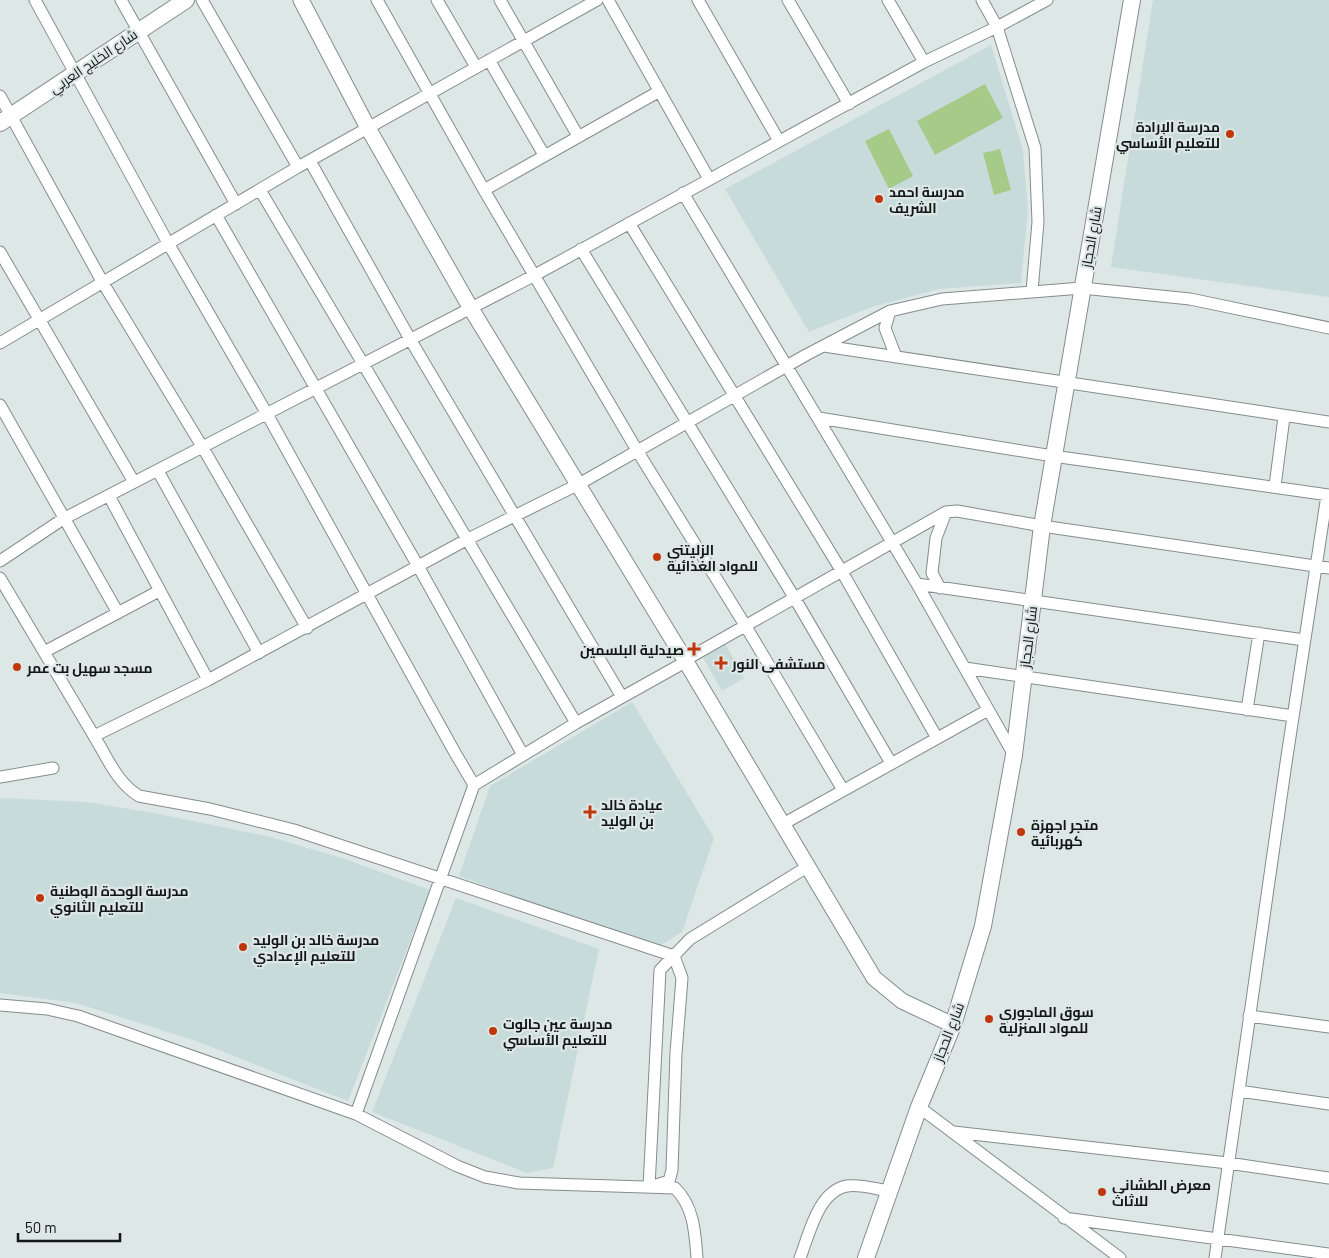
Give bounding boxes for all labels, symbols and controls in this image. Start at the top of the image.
street label: شارع الخليج العربي [46,25,143,100]
place label: مدرسة الإرادة للتعليم الأساسي [1116,118,1220,154]
marker: مدرسة الإرادة للتعليم الأساسي [1224,128,1236,140]
place label: مدرسة احمد الشريف [889,183,965,217]
marker: مدرسة احمد الشريف [873,193,885,205]
street label: شارع الحجاز [1077,205,1106,270]
place label: الزليتني للمواد الغذائية [667,541,758,575]
marker: الزليتني للمواد الغذائية [651,551,663,563]
street label: شارع الحجاز [1016,605,1041,670]
place label: صيدلية البلسمين [580,641,684,659]
marker: صيدلية البلسمين [688,643,700,655]
place label: مستشفى النور [731,655,826,673]
marker: مستشفى النور [714,656,728,670]
place label: مسجد سهيل بت عمر [26,659,152,677]
marker: مسجد سهيل بت عمر [11,661,23,673]
place label: عيادة خالد بن الوليد [601,796,663,830]
marker: عيادة خالد بن الوليد [583,805,597,819]
place label: متجر اجهزة كهربائية [1031,816,1099,850]
marker: متجر اجهزة كهربائية [1015,826,1027,838]
place label: مدرسة الوحدة الوطنية للتعليم الثانوي [50,882,188,918]
marker: مدرسة الوحدة الوطنية للتعليم الثانوي [34,892,46,904]
place label: مدرسة خالد بن الوليد للتعليم الإعدادي [253,931,379,967]
marker: مدرسة خالد بن الوليد للتعليم الإعدادي [237,941,249,953]
street label: شارع الحجاز [929,1000,968,1065]
place label: سوق الماجوري للمواد المنزلية [999,1003,1094,1037]
marker: سوق الماجوري للمواد المنزلية [983,1013,995,1025]
place label: مدرسة عين جالوت للتعليم الأساسي [503,1015,613,1051]
marker: مدرسة عين جالوت للتعليم الأساسي [487,1025,499,1037]
place label: معرض الطشاني للاثاث [1112,1176,1211,1209]
marker: معرض الطشاني للاثاث [1096,1186,1108,1198]
scale bar [18,1210,120,1242]
text: 50 m [25,1218,57,1236]

